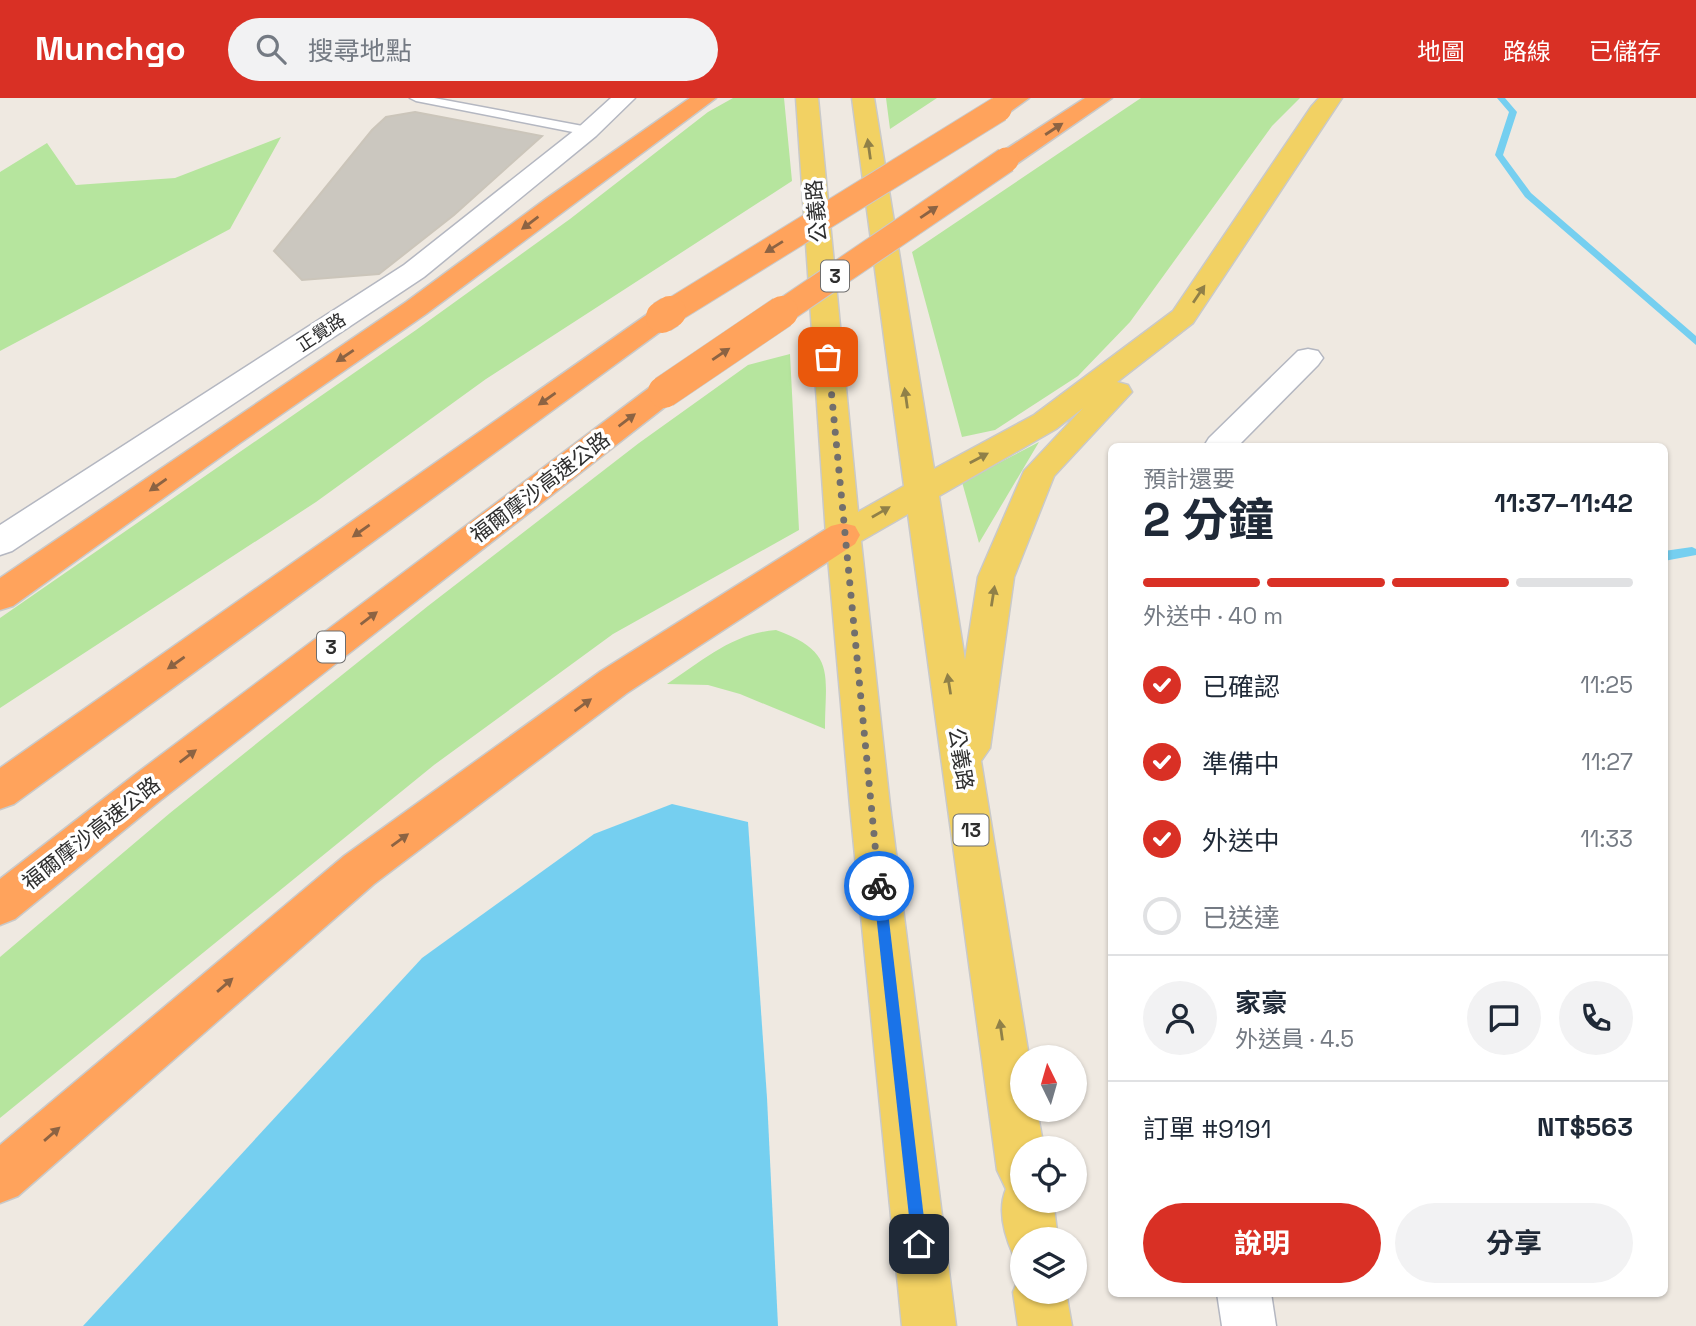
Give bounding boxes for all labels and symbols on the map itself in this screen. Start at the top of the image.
one-way arrow [1044,123,1063,136]
one-way arrow [864,138,875,160]
street label: 公義路 [800,178,832,244]
one-way arrow [920,205,938,219]
one-way arrow [521,215,539,229]
one-way arrow [765,241,784,254]
road number: 3 [821,260,849,292]
one-way arrow [1192,285,1206,303]
street label: 正覺路 [292,308,350,356]
pin [798,327,858,387]
one-way arrow [712,347,730,361]
one-way arrow [336,349,354,363]
one-way arrow [900,387,911,409]
one-way arrow [538,392,556,406]
one-way arrow [618,413,636,428]
street label: 福爾摩沙高速公路 [465,426,615,548]
one-way arrow [969,452,989,463]
one-way arrow [149,478,167,492]
one-way arrow [871,507,891,519]
one-way arrow [352,524,370,538]
one-way arrow [988,585,999,607]
one-way arrow [360,612,378,626]
road number: 3 [317,632,345,662]
one-way arrow [167,656,185,670]
one-way arrow [943,673,954,695]
one-way arrow [574,699,592,713]
street label: 公義路 [943,726,979,792]
one-way arrow [179,750,197,764]
street label: 福爾摩沙高速公路 [16,771,166,895]
road number: 13 [954,814,988,846]
one-way arrow [390,833,408,848]
courier [844,851,914,921]
one-way arrow [216,978,233,993]
one-way arrow [995,1019,1006,1041]
north arrow [1010,1045,1087,1122]
one-way arrow [43,1126,61,1141]
pin [889,1214,949,1274]

